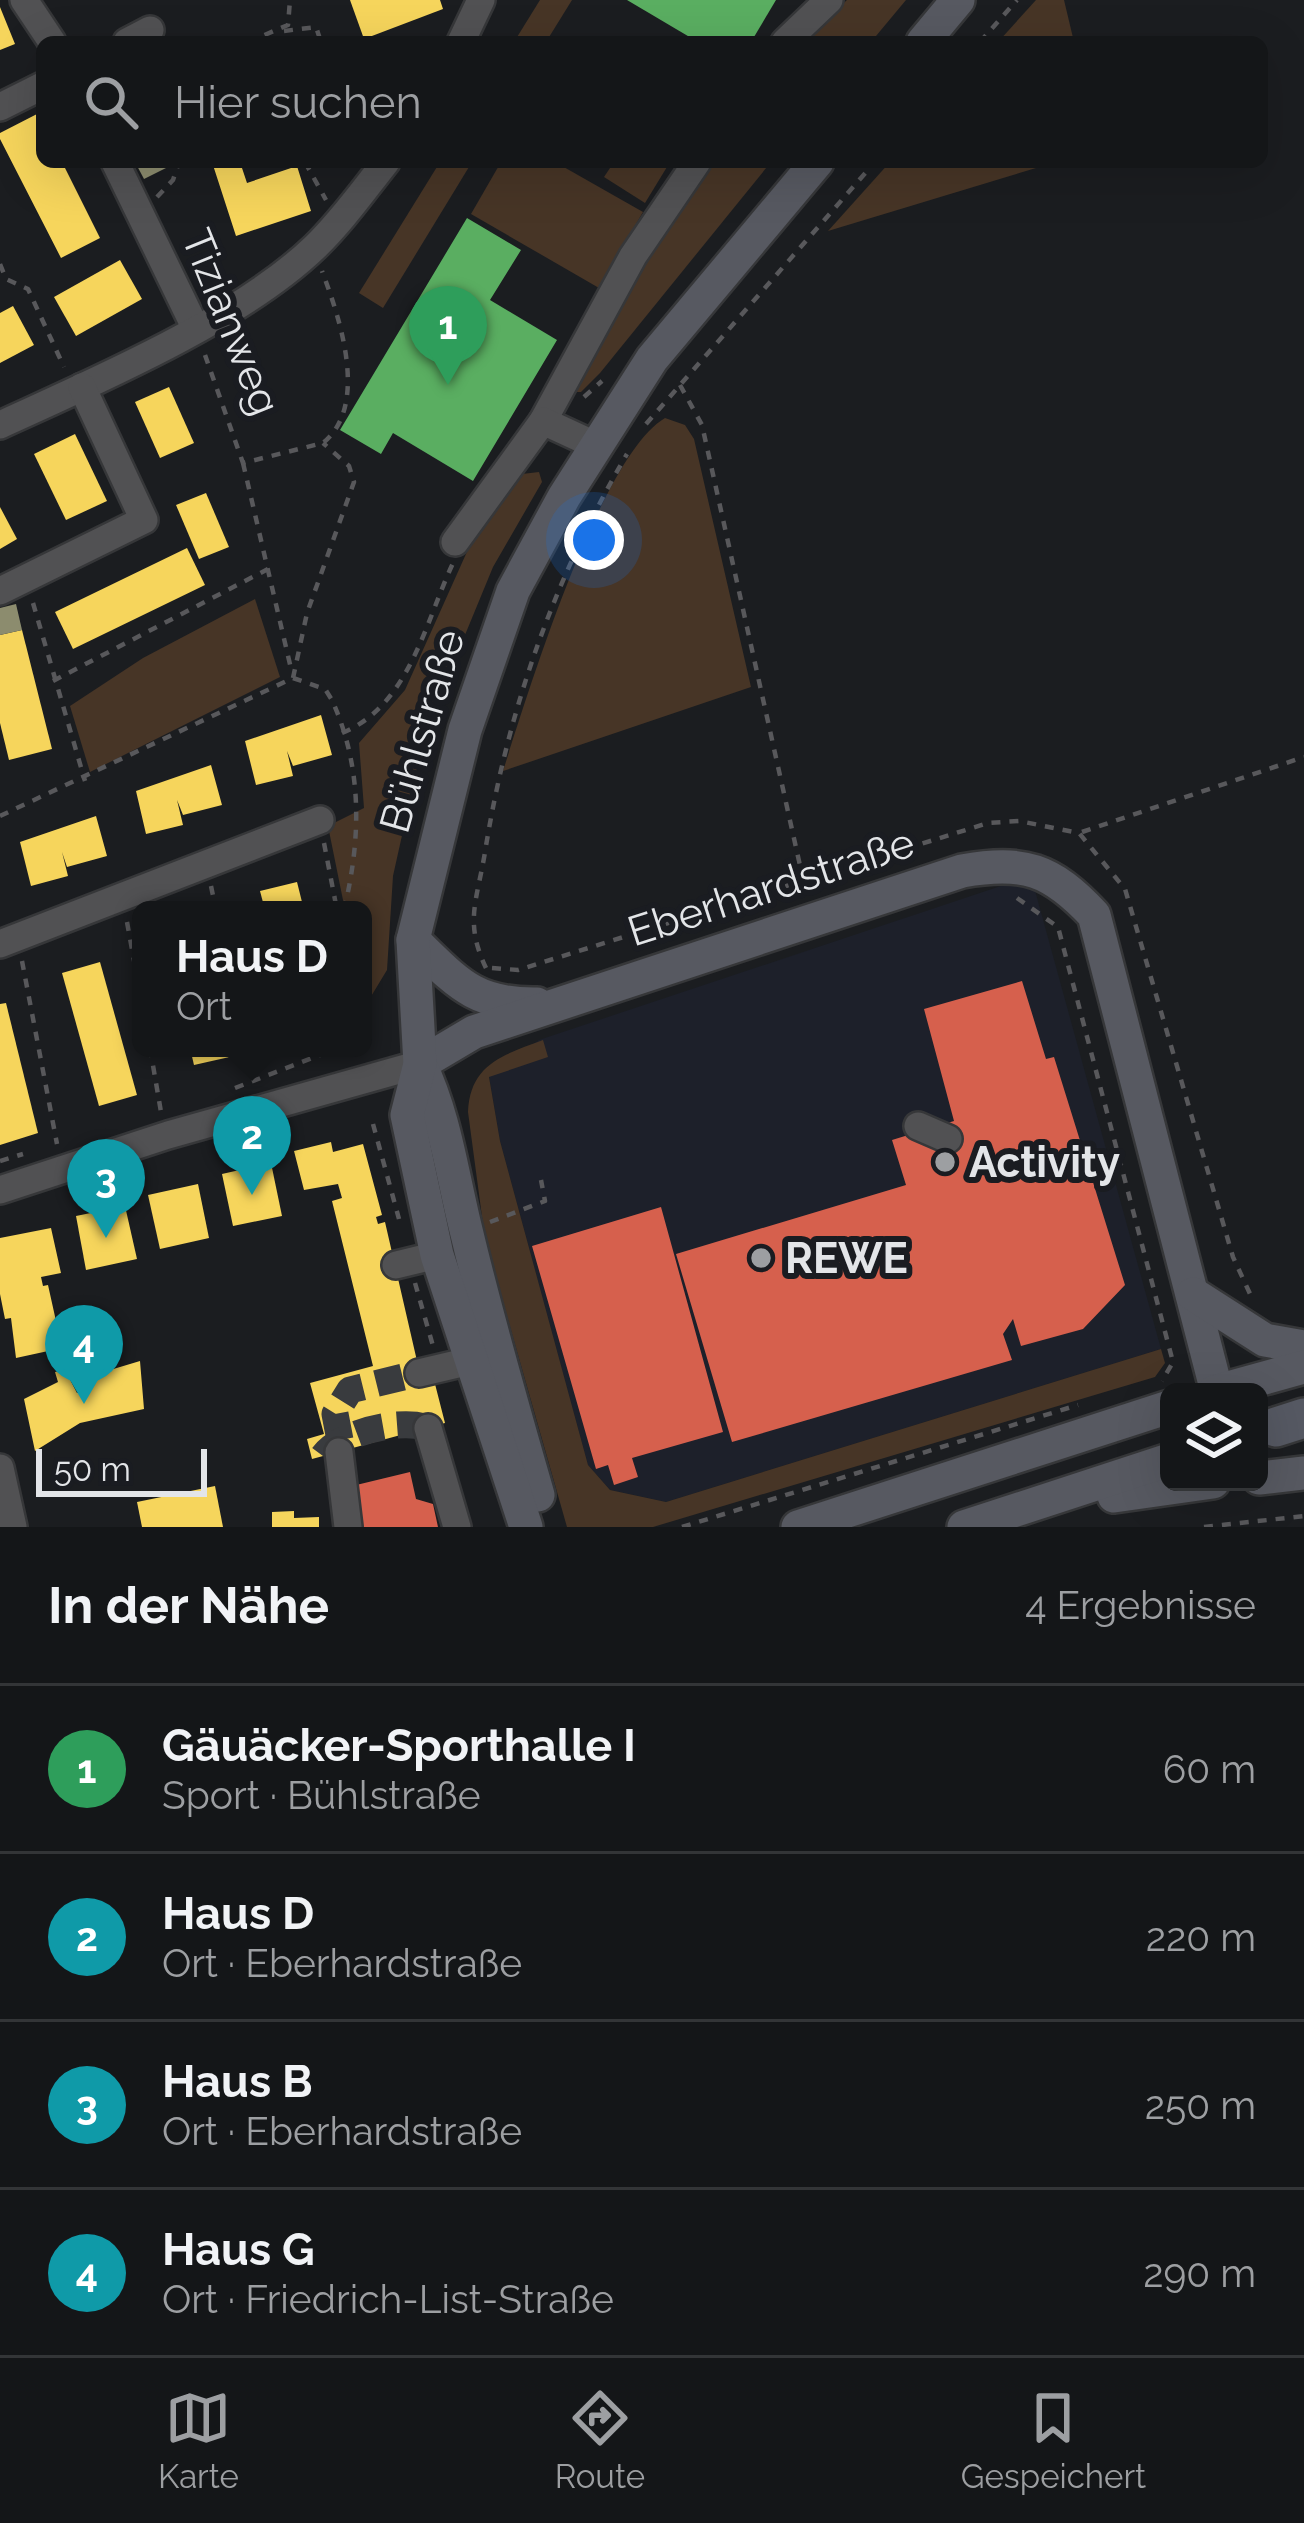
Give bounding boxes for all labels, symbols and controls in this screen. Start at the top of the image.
search box [36,36,1268,168]
icon: search [78,69,144,135]
text: Hier suchen [174,76,422,129]
street label: Tizianweg [172,222,290,422]
pin: 1 [409,286,487,385]
your location [564,510,624,570]
street label: Bühlstraße [370,624,474,838]
street label: Eberhardstraße [622,818,920,956]
popup [132,901,372,1057]
text: Haus D [176,930,328,983]
text: Ort [176,983,232,1029]
pin: 2 [213,1096,291,1195]
place label: Activity [969,1138,1120,1187]
pin: 3 [67,1139,145,1238]
marker: Activity [932,1149,958,1175]
place label: REWE [785,1234,908,1283]
marker: REWE [748,1245,774,1271]
pin: 4 [45,1305,123,1404]
map controls [1160,1383,1268,1491]
button: layers [1160,1383,1268,1491]
scale bar [36,1443,207,1496]
text: 50 m [54,1450,131,1489]
text: In der Nähe [48,1575,329,1635]
text: 4 Ergebnisse [1025,1582,1256,1628]
text: Gäuäcker-Sporthalle I [162,1719,636,1772]
text: 1 [77,1746,97,1792]
text: 60 m [1163,1746,1256,1792]
text: Sport · Bühlstraße [162,1772,481,1818]
text: Haus D [162,1887,314,1940]
text: 2 [76,1914,98,1960]
text: 220 m [1146,1914,1256,1960]
text: Ort · Eberhardstraße [162,1940,522,1986]
text: Haus B [162,2055,313,2108]
text: 3 [76,2082,98,2128]
text: 250 m [1145,2082,1256,2128]
text: Ort · Eberhardstraße [162,2108,522,2154]
text: Haus G [162,2223,315,2276]
text: 4 [76,2250,98,2296]
text: 290 m [1143,2250,1256,2296]
text: Ort · Friedrich-List-Straße [162,2276,614,2322]
tab: Karte [158,2385,239,2496]
tab: Route [555,2385,645,2496]
tab: Gespeichert [961,2385,1146,2496]

